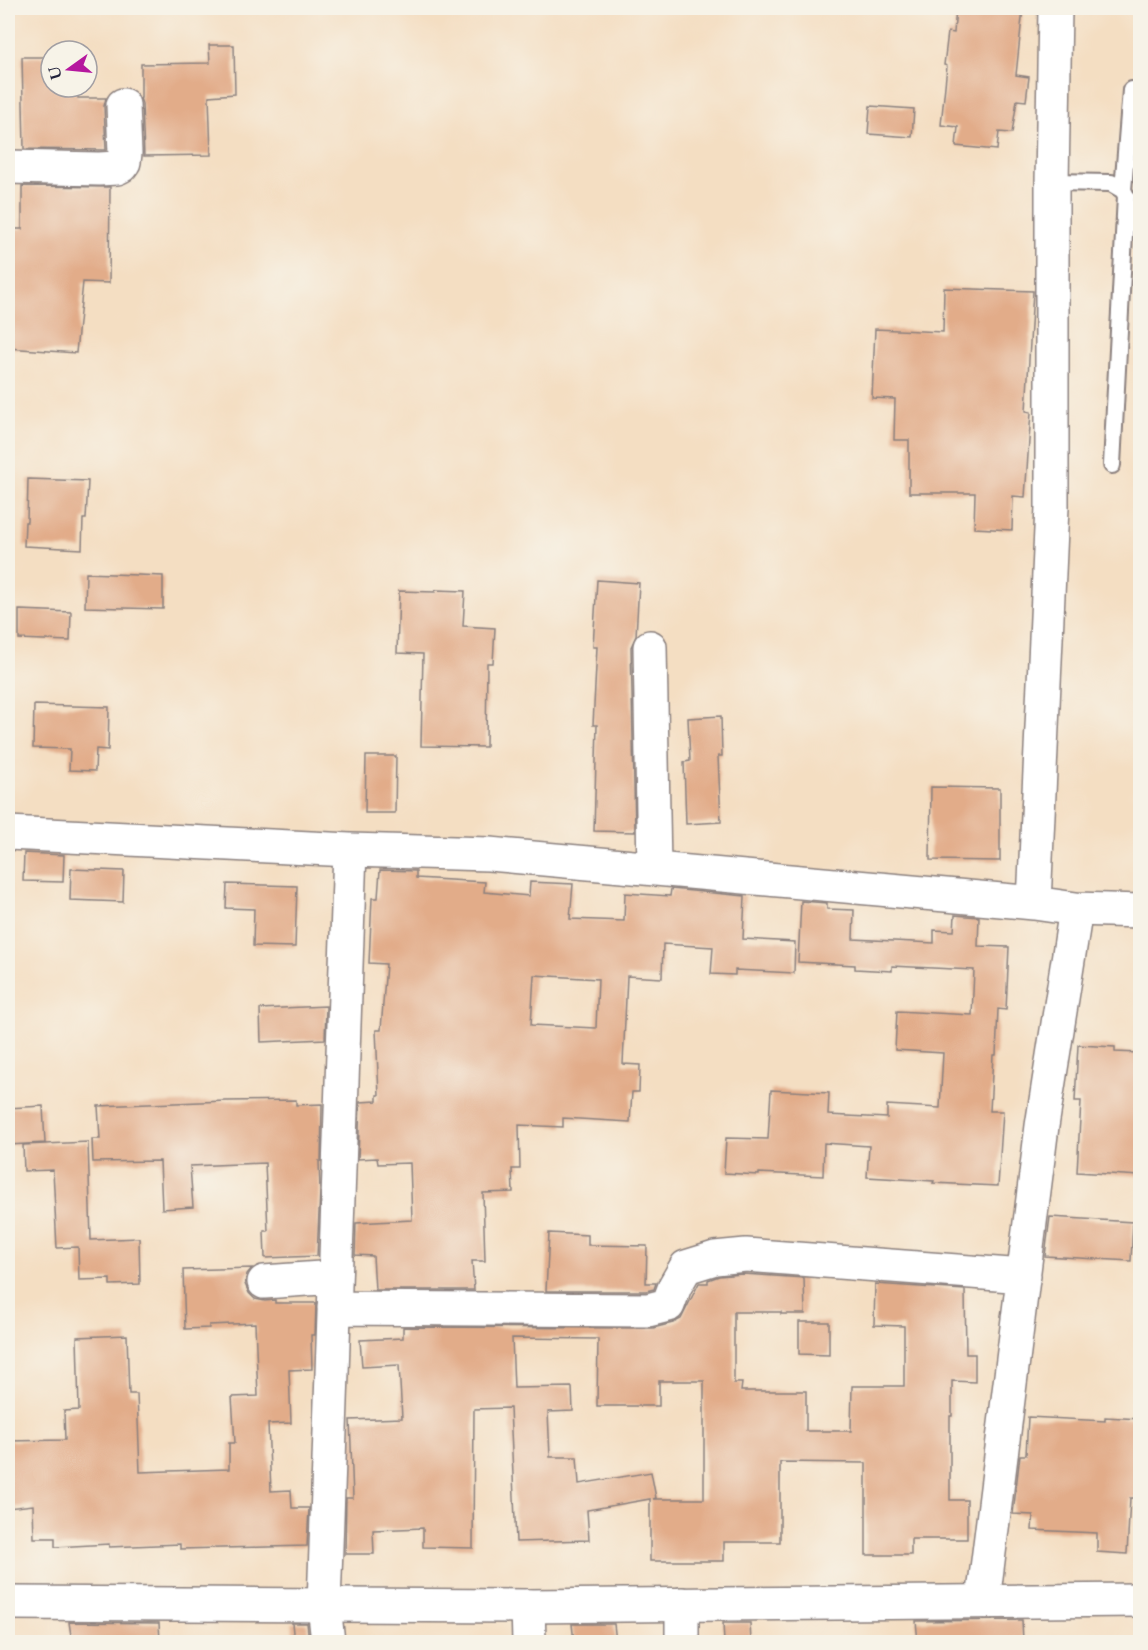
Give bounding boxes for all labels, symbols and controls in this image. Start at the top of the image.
north arrow [39,39,99,99]
text: U [43,63,68,82]

